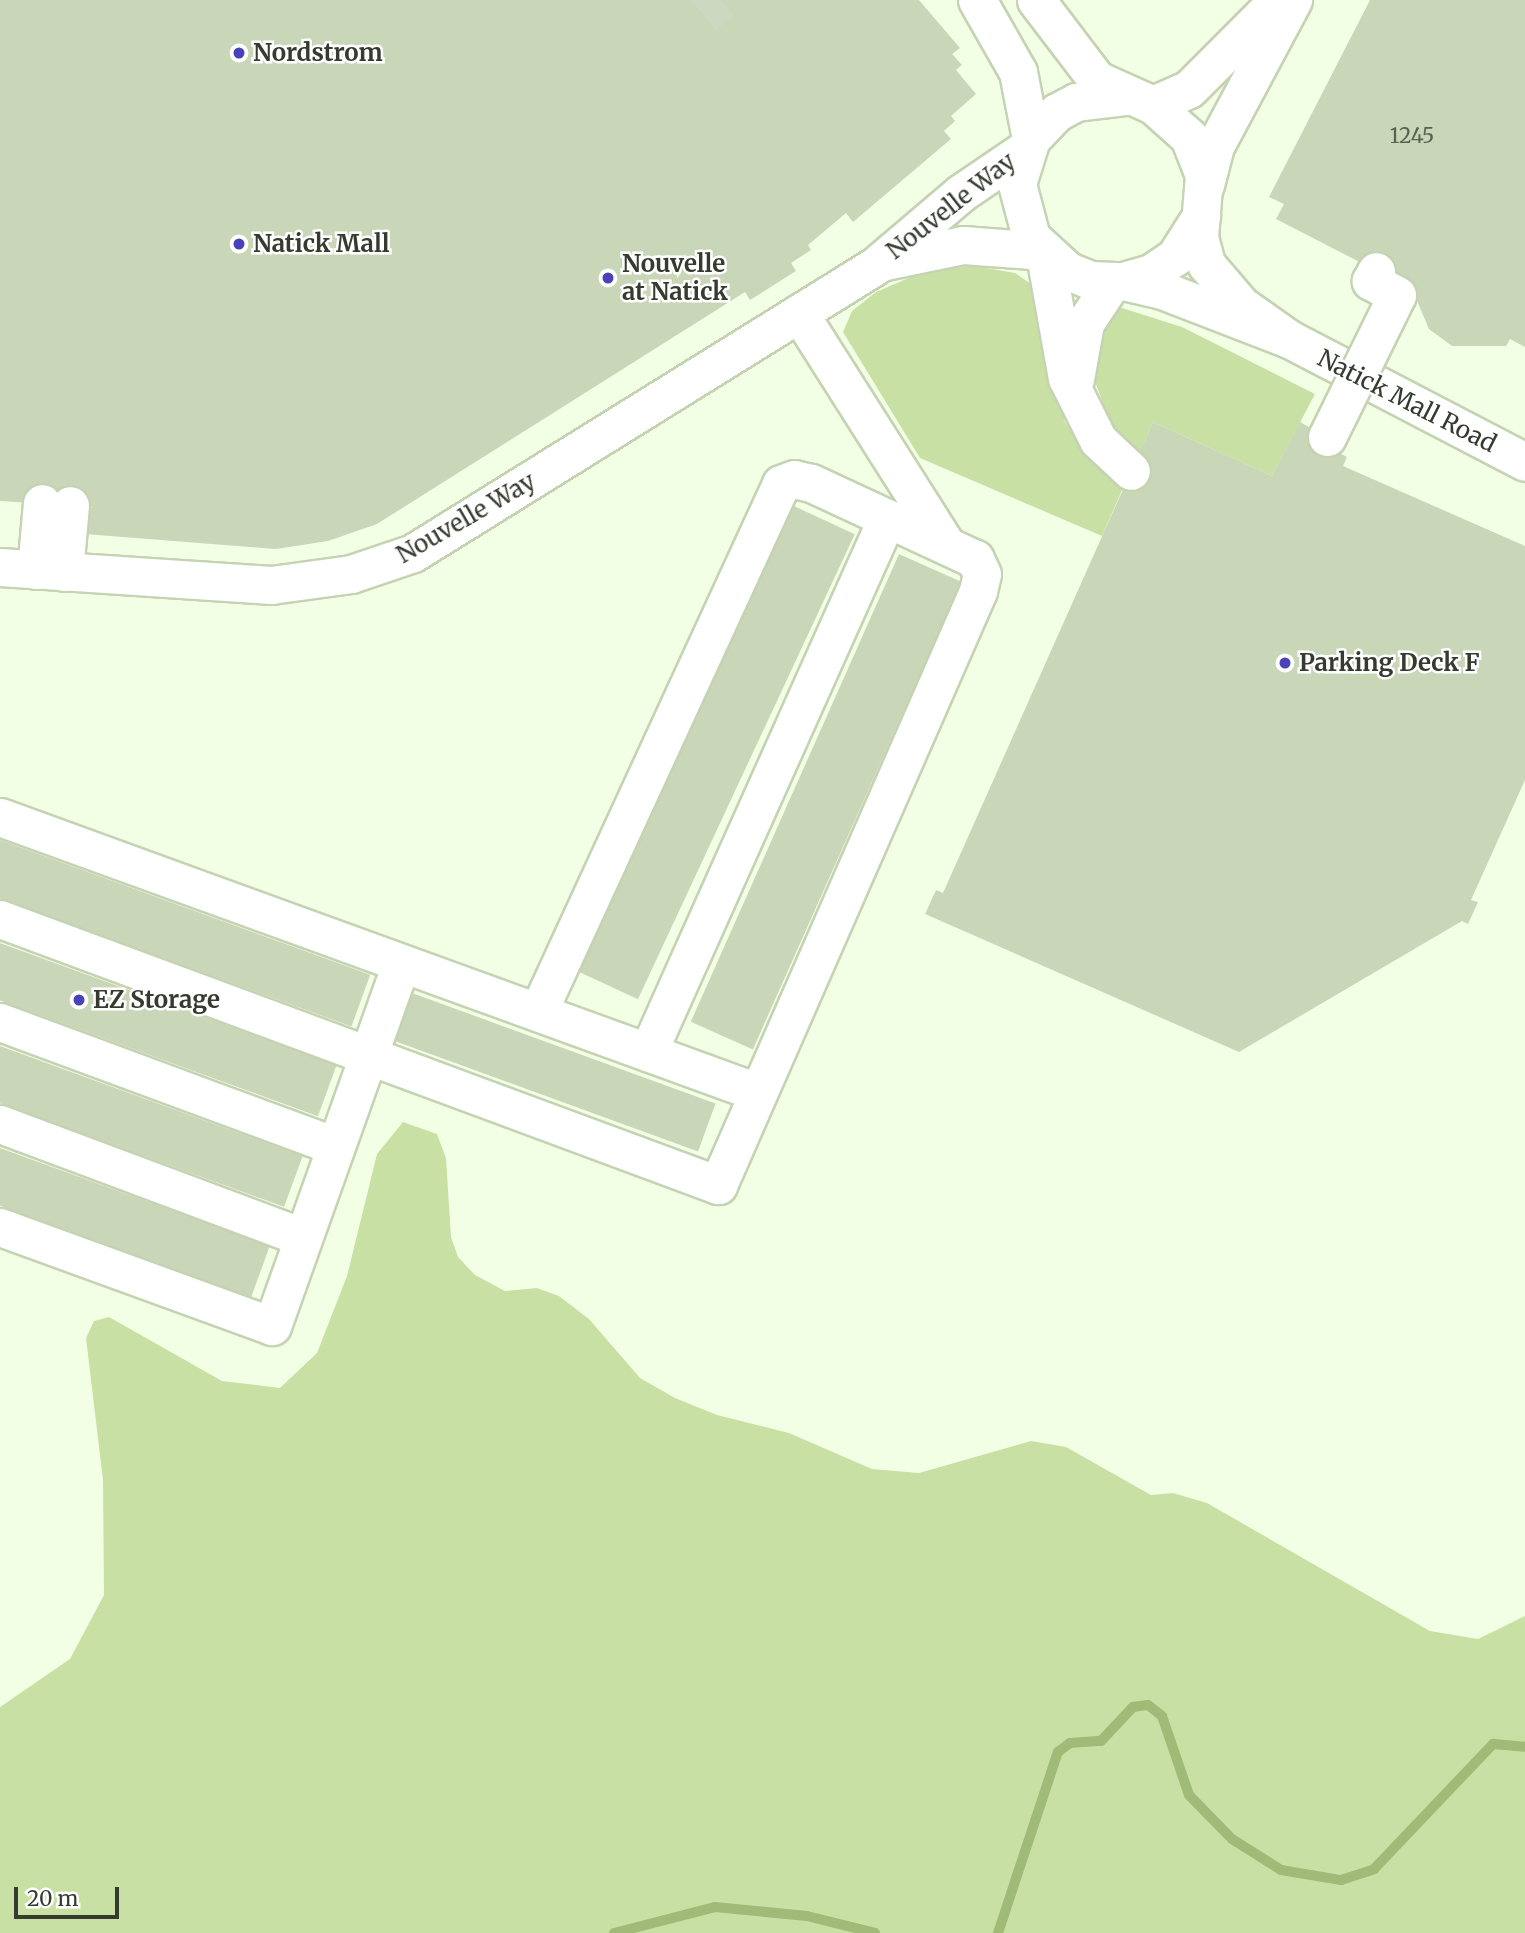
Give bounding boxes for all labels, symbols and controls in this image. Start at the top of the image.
place label: Nordstrom [253,39,383,67]
marker: Nordstrom [231,45,247,61]
house number: 1245 [1390,123,1434,149]
street label: Nouvelle Way [881,147,1021,265]
place label: Natick Mall [253,230,390,258]
marker: Natick Mall [231,236,247,252]
place label: Nouvelle at Natick [622,250,728,306]
marker: Nouvelle at Natick [600,270,616,286]
street label: Natick Mall Road [1313,344,1501,458]
street label: Nouvelle Way [391,467,541,569]
place label: Parking Deck F [1299,649,1480,677]
marker: Parking Deck F [1277,655,1293,671]
place label: EZ Storage [93,986,220,1014]
marker: EZ Storage [71,992,87,1008]
scale bar [18,1874,122,1918]
text: 20 m [27,1885,78,1912]

